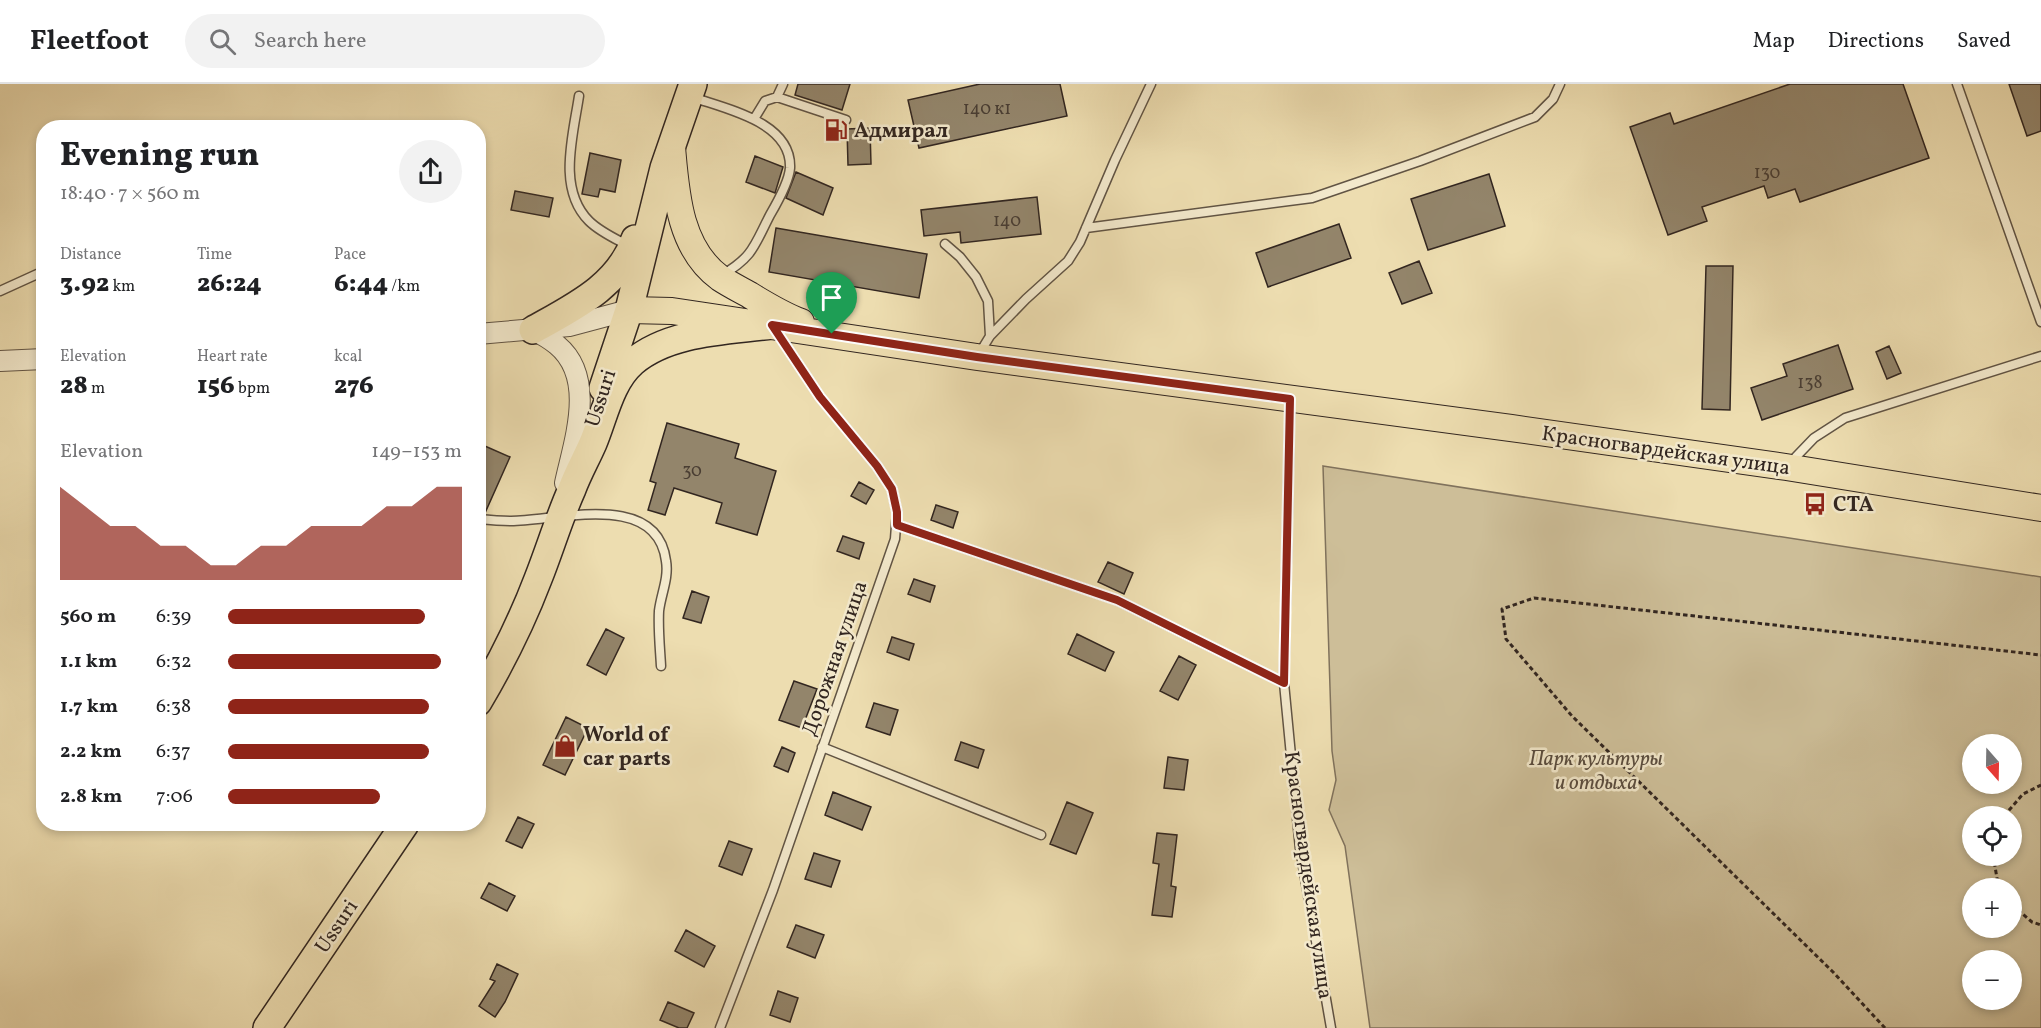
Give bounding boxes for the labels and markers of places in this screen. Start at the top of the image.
fuel station icon: Адмирал [823,117,849,143]
place label: Адмирал [854,117,948,146]
pin [806,272,857,334]
bus stop icon: СТА [1802,491,1828,517]
place label: СТА [1833,491,1874,520]
place label: World of car parts [583,721,671,774]
shop icon: World of car parts [552,733,578,759]

